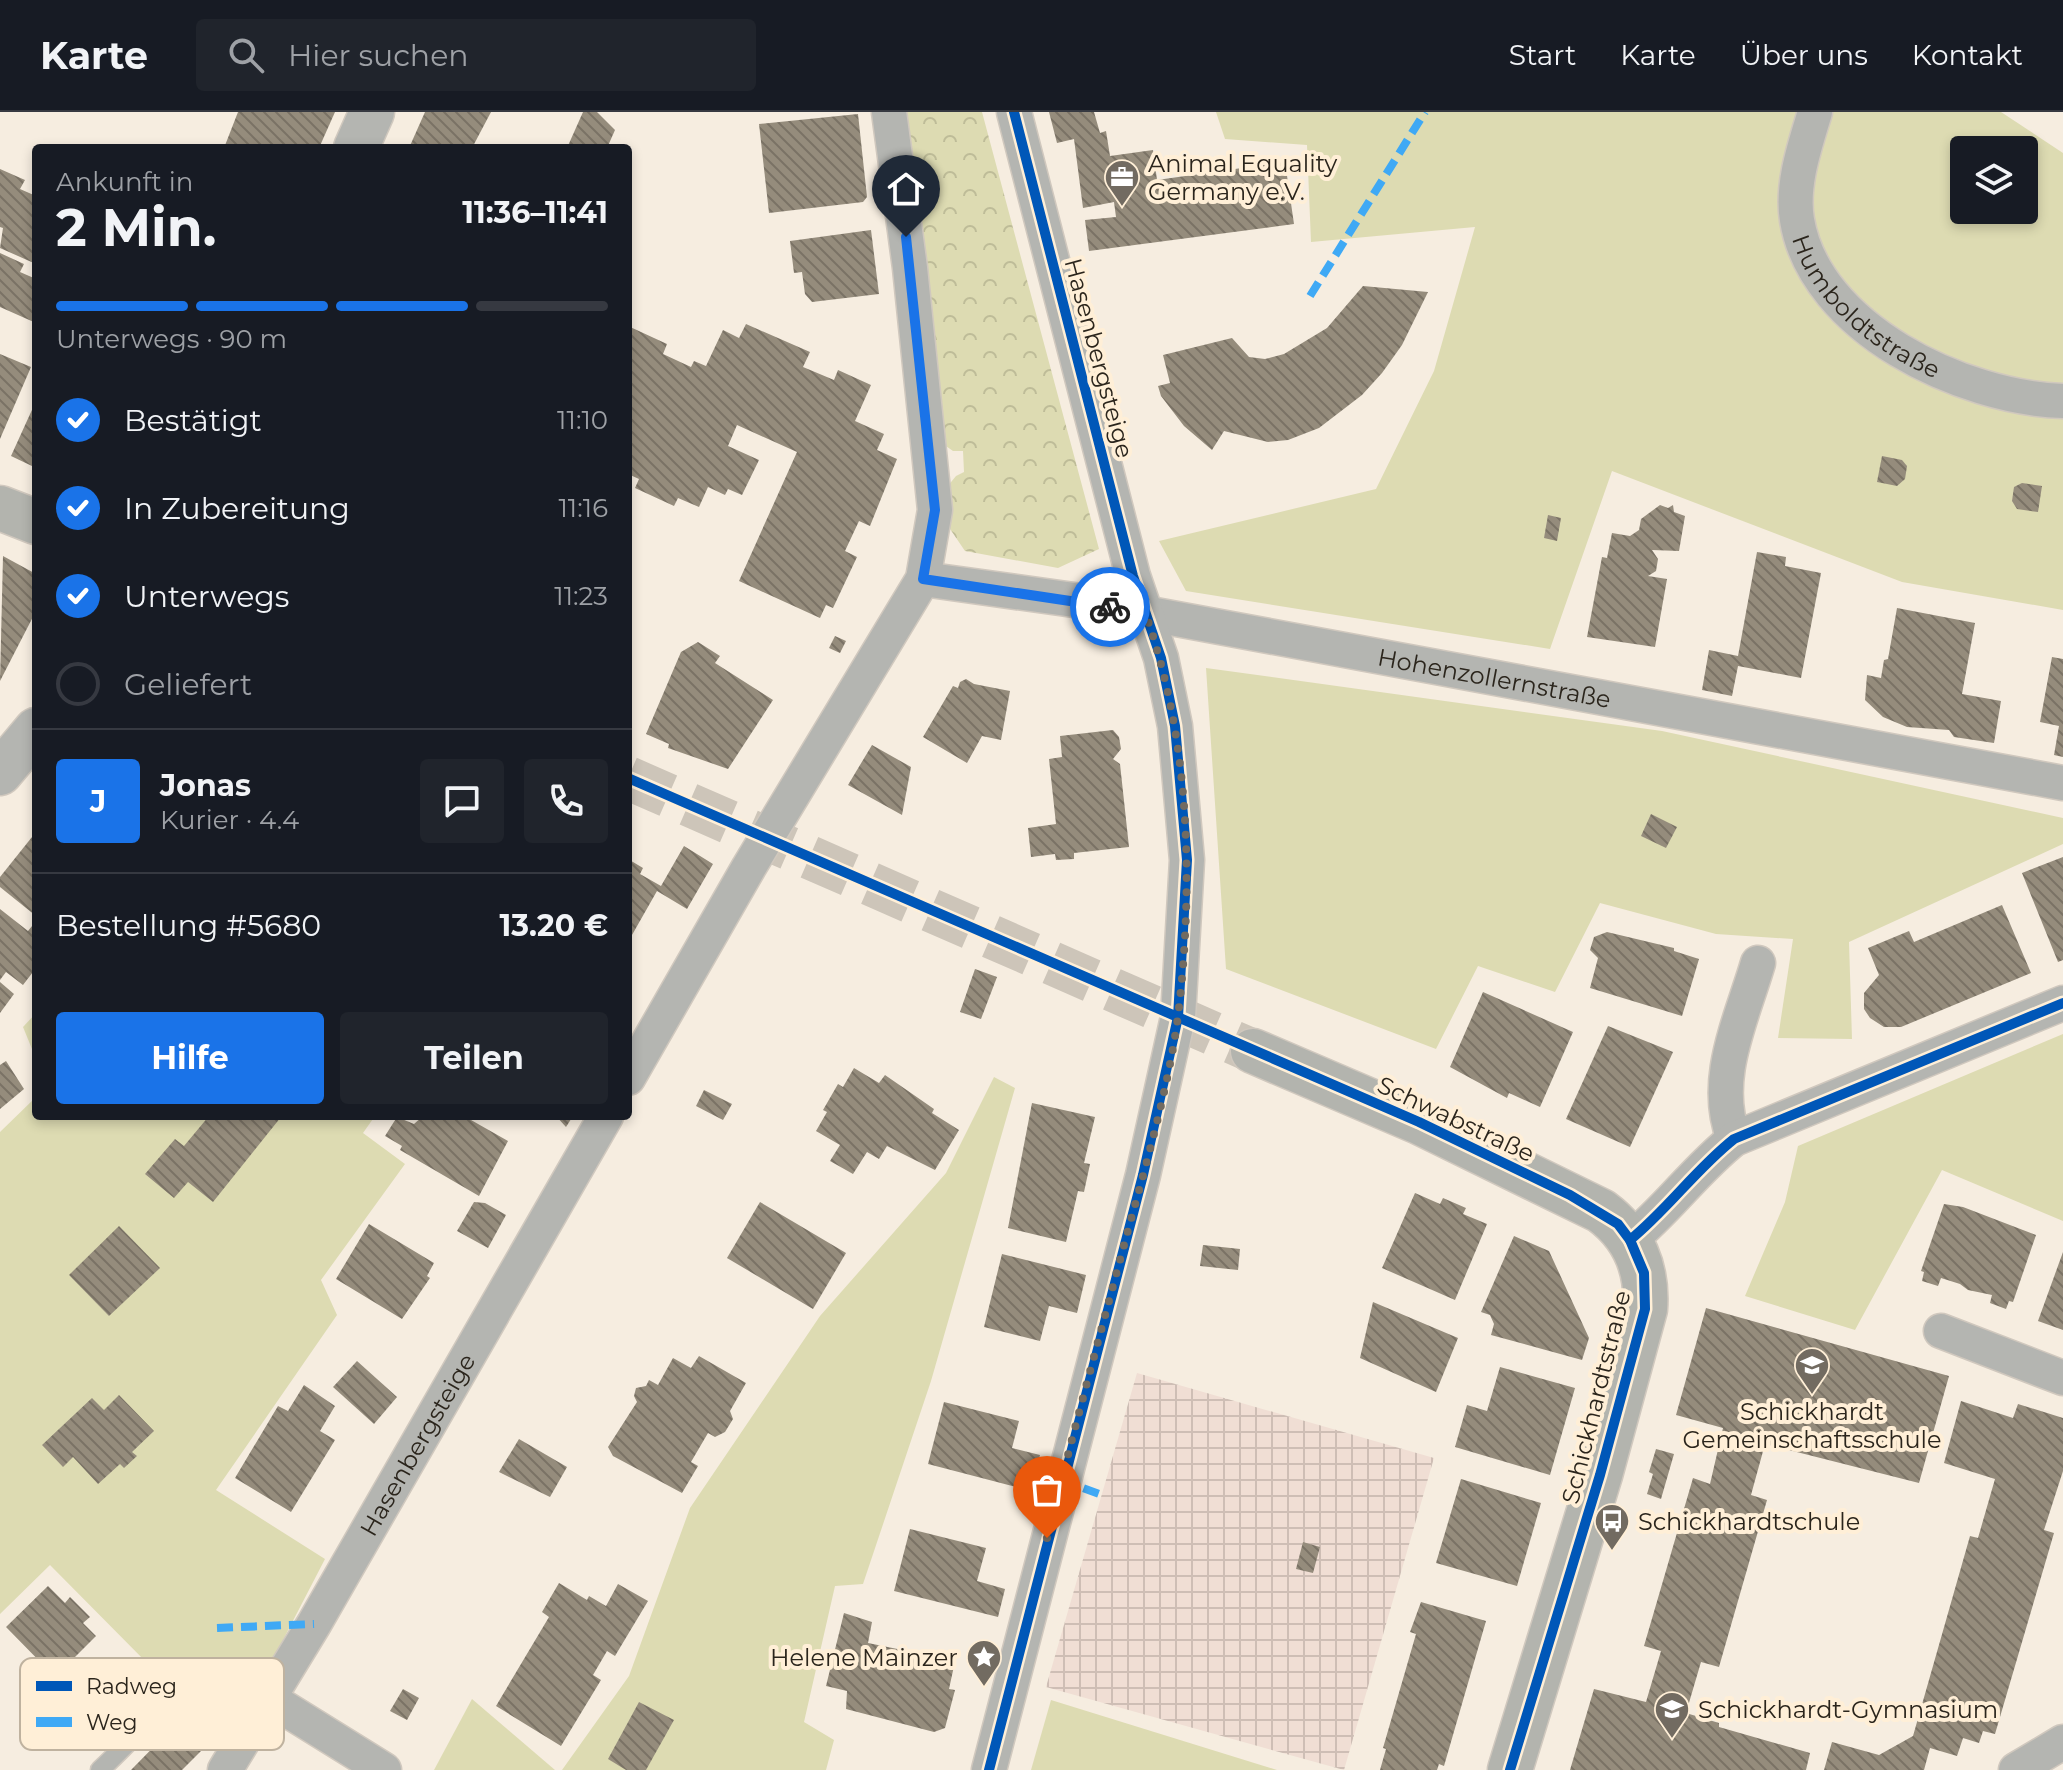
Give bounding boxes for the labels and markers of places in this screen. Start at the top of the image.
place label: Animal Equality Germany e.V. [1148,149,1337,206]
pin [872,155,940,237]
office icon: Animal Equality Germany e.V. [1103,158,1141,208]
school or university icon: Schickhardt Gemeinschaftsschule [1793,1346,1831,1396]
place label: Schickhardt Gemeinschaftsschule [1682,1397,1942,1454]
pin [1013,1456,1081,1538]
bus stop icon: Schickhardtschule [1593,1502,1631,1552]
place label: Schickhardtschule [1638,1507,1860,1536]
place icon: Helene Mainzer [965,1638,1003,1688]
place label: Helene Mainzer [770,1643,958,1672]
school or university icon: Schickhardt-Gymnasium [1653,1690,1691,1740]
place label: Schickhardt-Gymnasium [1698,1695,1998,1724]

